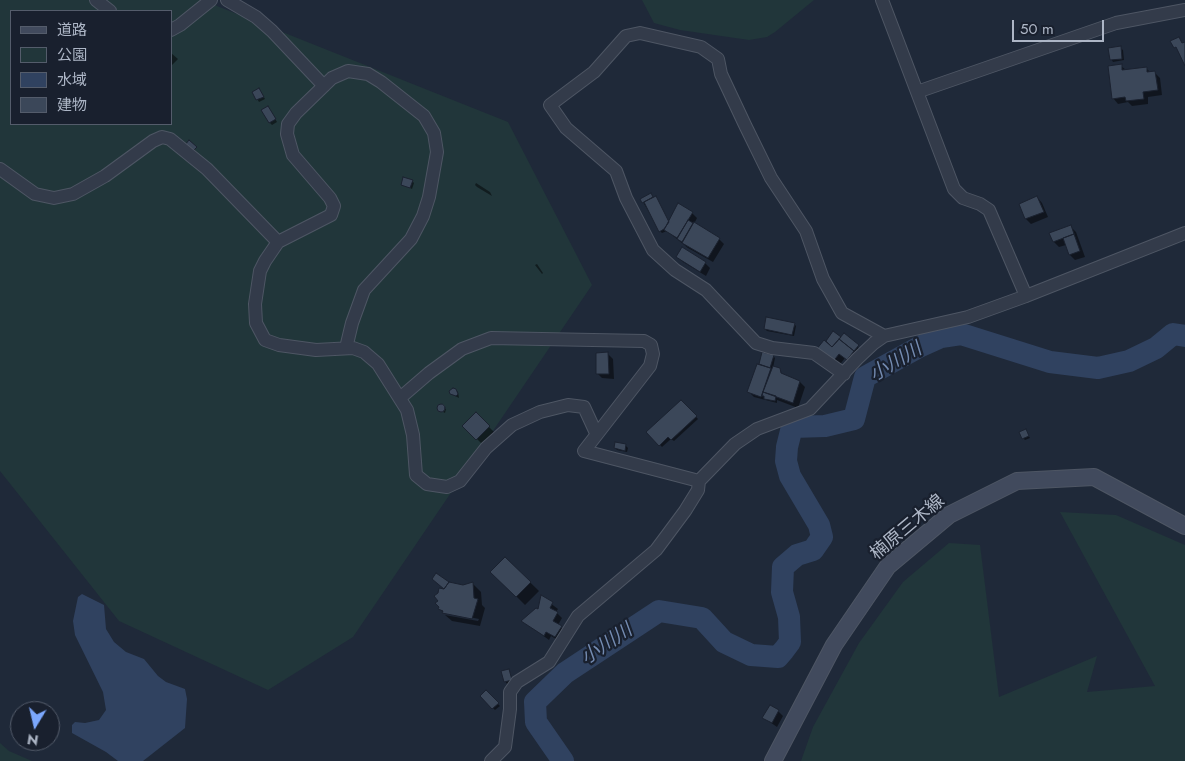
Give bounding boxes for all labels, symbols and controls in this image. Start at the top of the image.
legend [10,10,172,125]
scale bar [1015,10,1108,42]
text: 50 m [1020,18,1054,40]
text: 道路 [57,19,87,41]
text: 公園 [57,44,87,66]
text: 水域 [57,69,87,91]
text: 建物 [57,94,87,116]
water label: 小川川 [866,339,926,387]
street label: 楠原三木線 [867,491,949,565]
water label: 小川川 [577,620,637,670]
north arrow [10,701,60,751]
text: N [26,729,40,751]

